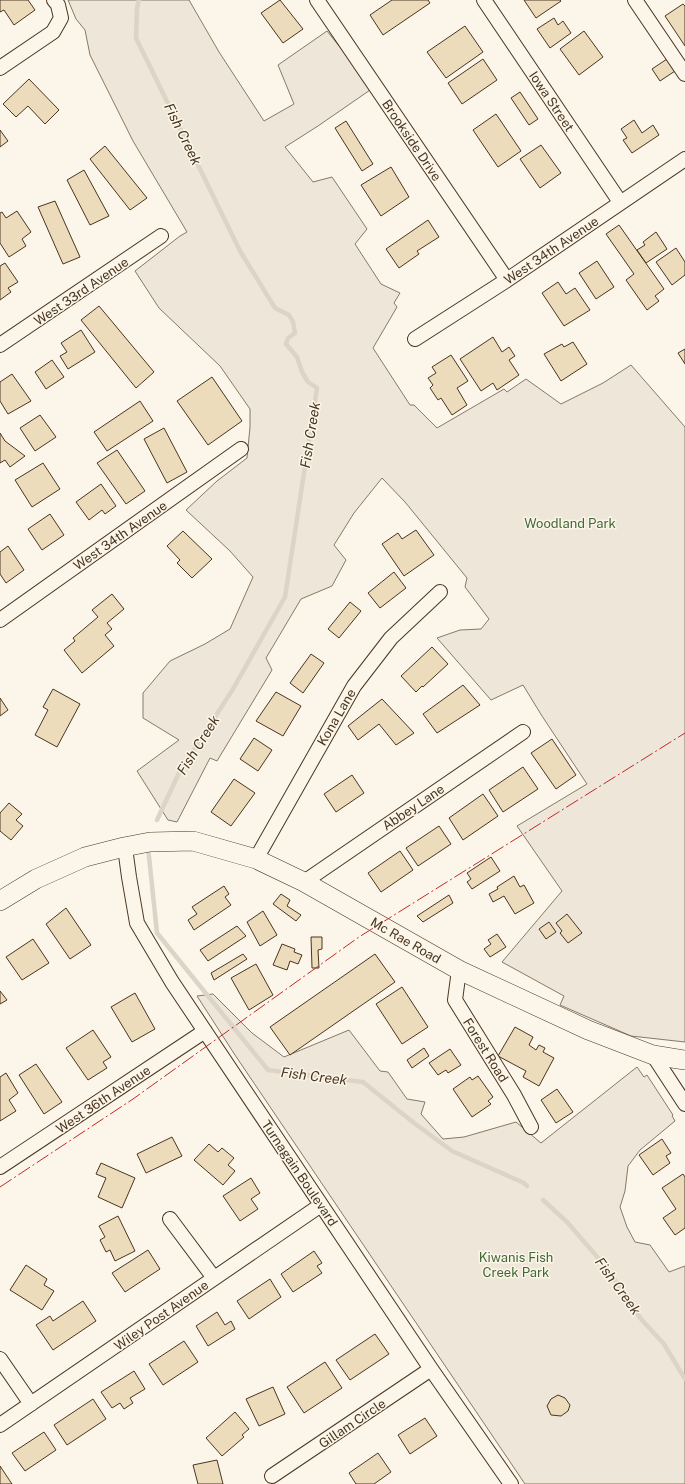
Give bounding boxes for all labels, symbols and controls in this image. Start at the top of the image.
street label: Iowa Street [526,68,577,134]
street label: Brookside Drive [379,97,444,184]
water label: Fish Creek [161,100,205,168]
street label: West 34th Avenue [501,213,601,288]
street label: West 33rd Avenue [31,254,131,329]
water label: Fish Creek [297,400,323,469]
street label: West 34th Avenue [71,498,170,573]
park label: Woodland Park [524,516,616,531]
street label: Kona Lane [314,686,359,748]
water label: Fish Creek [173,712,223,778]
street label: Abbey Lane [379,781,447,834]
street label: Mc Rae Road [368,914,444,967]
street label: Forest Road [460,1016,511,1085]
street label: West 36th Avenue [53,1062,153,1136]
water label: Fish Creek [280,1064,349,1088]
street label: Turnagain Boulevard [259,1118,341,1229]
park label: Kiwanis Fish Creek Park [479,1250,553,1280]
water label: Fish Creek [592,1254,644,1318]
street label: Wiley Post Avenue [111,1277,211,1354]
street label: Gillam Circle [316,1396,388,1451]

